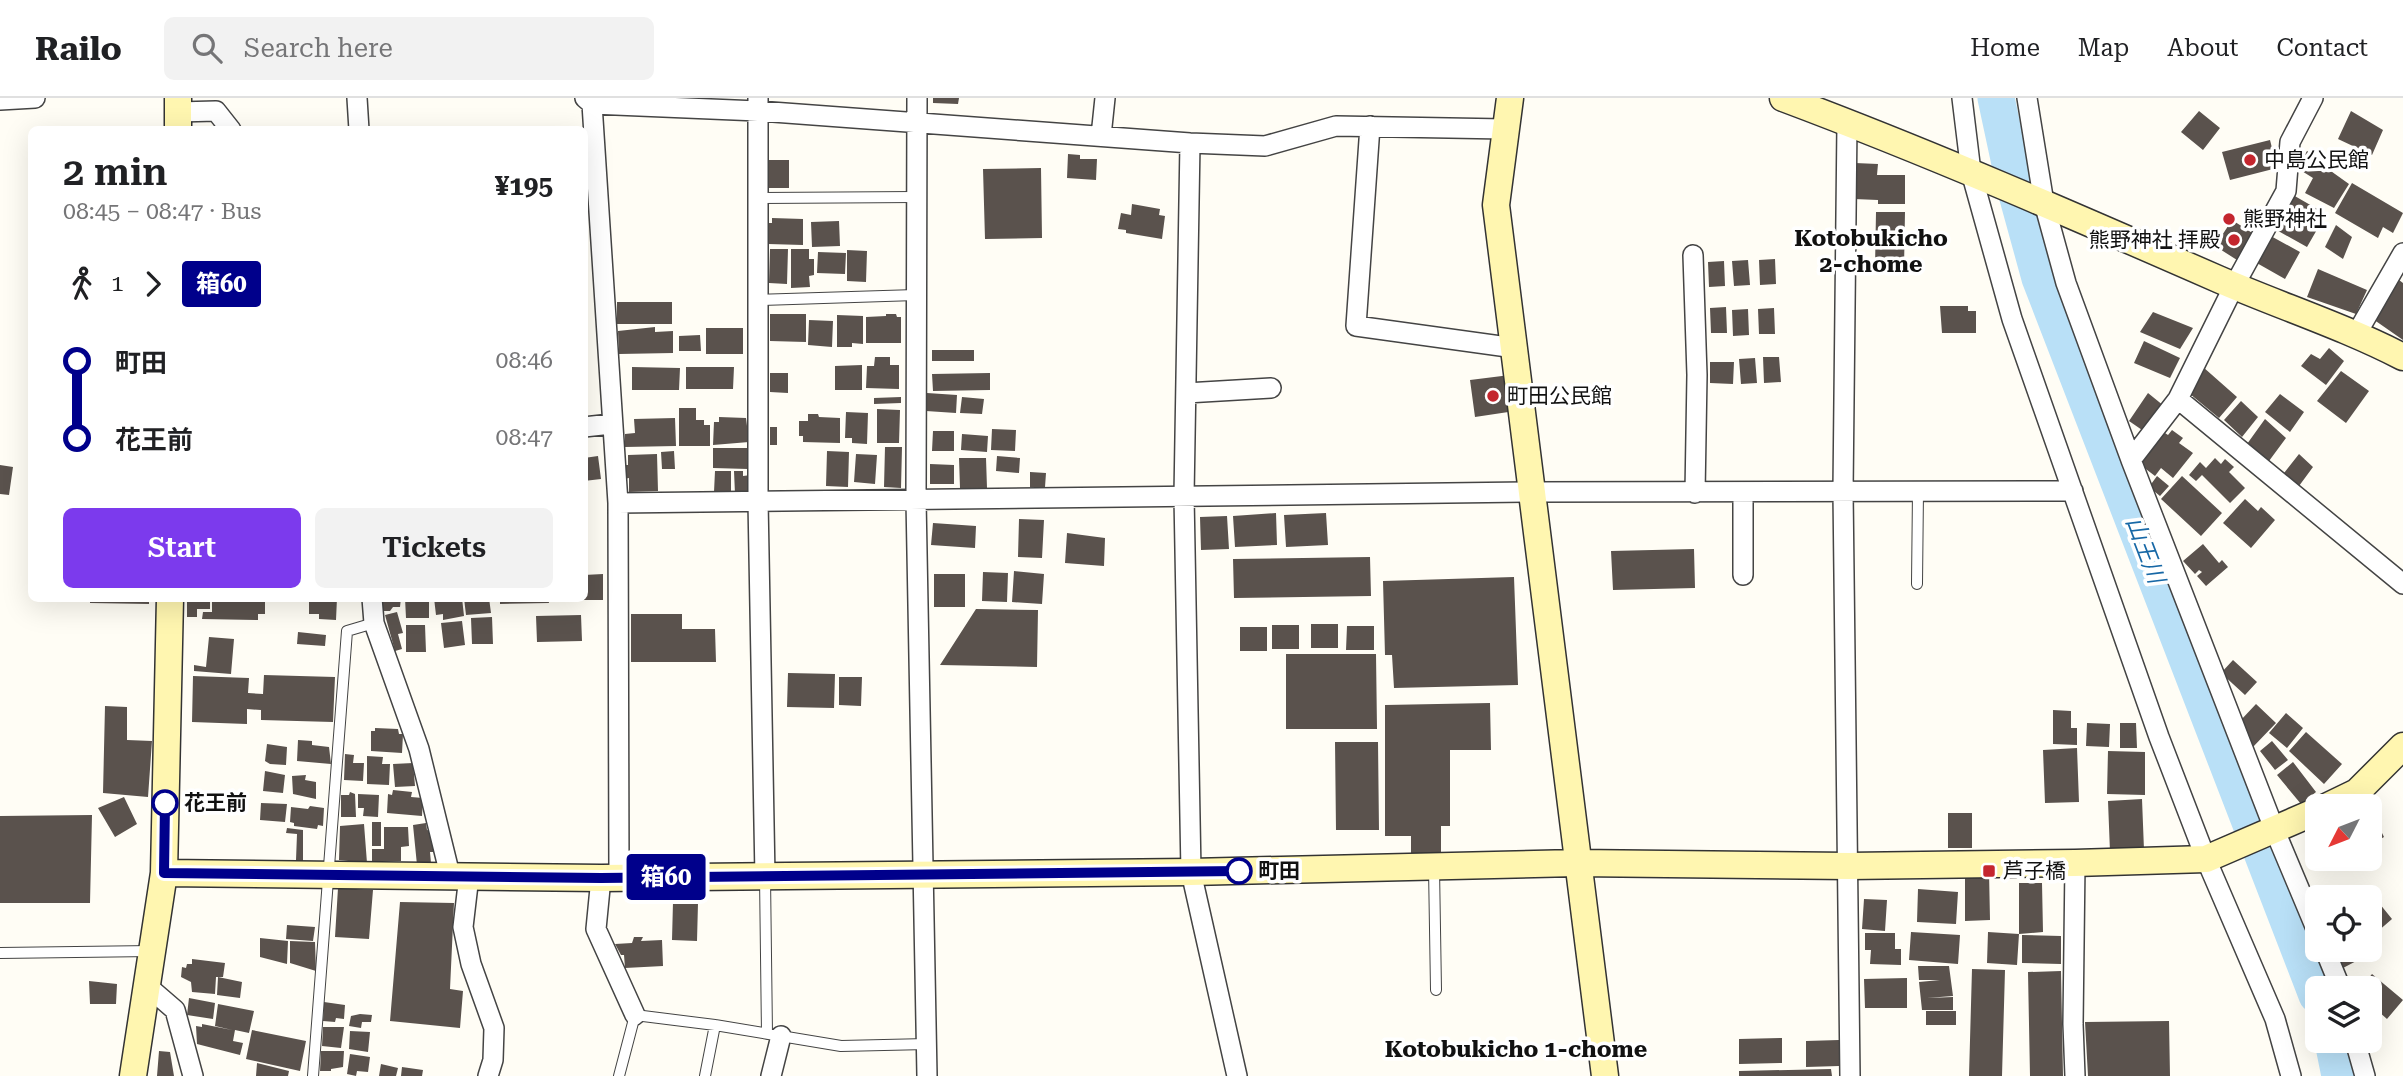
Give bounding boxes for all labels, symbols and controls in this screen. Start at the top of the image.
search box [164,17,654,80]
text: Railo [35,29,122,68]
icon: search [188,29,226,67]
text: Search here [244,33,393,63]
text: Home [1970,34,2040,62]
text: Map [2078,34,2129,62]
text: About [2167,34,2238,62]
text: Contact [2276,34,2368,62]
place label: 中島公民館 [2264,148,2369,172]
text: 2 min [63,150,168,194]
marker: 中島公民館 [2242,152,2258,168]
text: ¥195 [495,171,553,201]
text: 08:45 – 08:47 · Bus [63,198,261,225]
place label: 熊野神社 [2243,207,2327,231]
marker: 熊野神社 [2221,211,2237,227]
district label: Kotobukicho 2-chome [1794,225,1948,278]
place label: 熊野神社 拝殿 [2089,228,2220,252]
marker: 熊野神社 拝殿 [2226,232,2242,248]
icon: walk [63,265,101,303]
icon: forward [134,265,172,303]
text: 1 [111,270,124,297]
text: 箱60 [196,270,247,298]
text: 08:46 [496,347,553,374]
text: 町田 [115,348,167,378]
place label: 町田公民館 [1507,384,1612,408]
marker: 町田公民館 [1485,388,1501,404]
text: 08:47 [496,424,553,451]
text: 花王前 [115,425,193,455]
button: Start [63,508,301,588]
button: Tickets [315,508,553,588]
water label: 山王川 [2120,513,2171,590]
marker: 花王前 [152,790,178,816]
place label: 花王前 [184,791,247,815]
north arrow [2305,794,2382,872]
map controls [2305,794,2382,1053]
line badge: 箱60 [626,854,706,900]
marker: 町田 [1226,858,1252,884]
place label: 町田 [1258,859,1300,883]
place label: 芦子橋 [2003,859,2066,883]
text: 箱60 [641,863,691,891]
marker: 芦子橋 [1981,863,1997,879]
button: locate [2305,885,2382,962]
button: layers [2305,976,2382,1053]
district label: Kotobukicho 1-chome [1385,1036,1647,1063]

